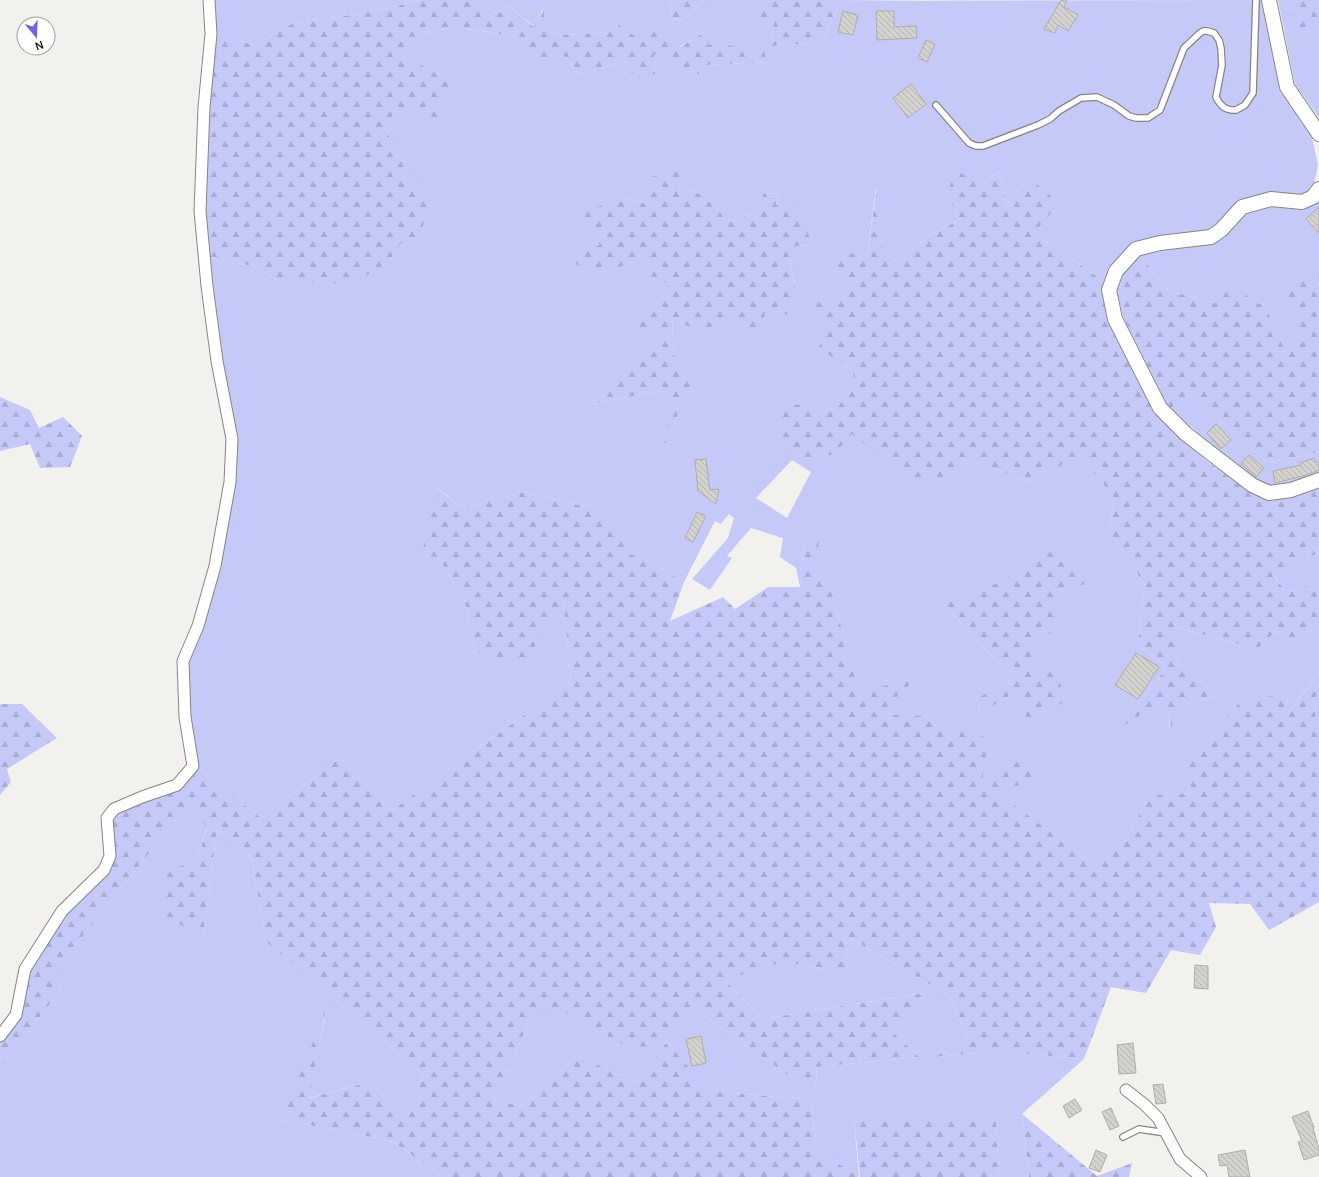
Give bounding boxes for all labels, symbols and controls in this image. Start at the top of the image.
north arrow [16,16,56,56]
text: N [33,38,46,54]

